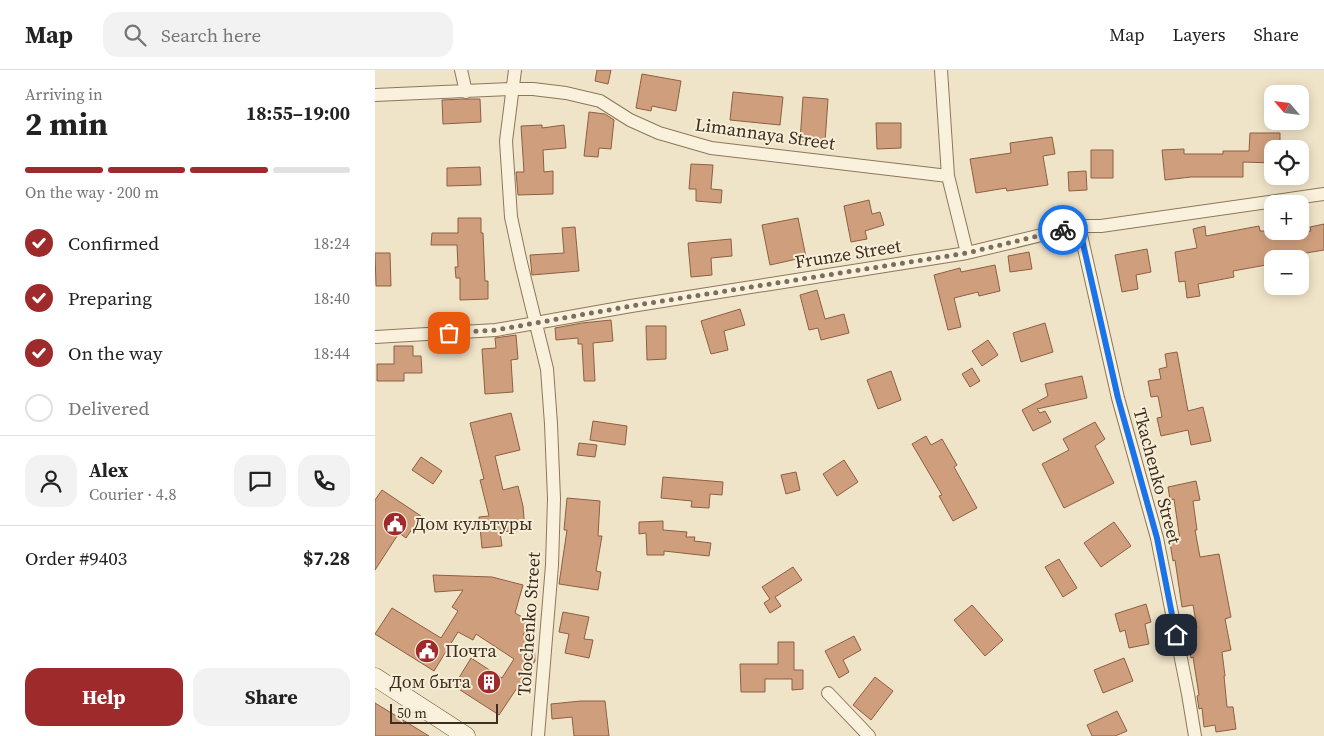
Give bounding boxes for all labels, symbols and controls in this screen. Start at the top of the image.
search box [103,12,453,57]
text: Map [25,18,73,51]
icon: search [121,21,149,49]
text: Search here [161,22,261,48]
text: Map [1109,22,1144,47]
text: Layers [1172,22,1225,47]
text: Share [1253,22,1299,47]
text: Arriving in [25,83,103,105]
north arrow [1264,85,1309,130]
map controls [1264,85,1309,295]
text: 18:55–19:00 [246,100,350,126]
text: 2 min [25,102,108,146]
street label: Limannaya Street [694,111,837,156]
button: locate [1264,140,1309,185]
text: On the way · 200 m [25,181,159,203]
button: + [1264,195,1309,240]
courier [1038,205,1088,255]
icon: bike [1049,216,1077,244]
icon: check [25,229,53,257]
text: Confirmed [68,230,159,256]
text: 18:24 [313,232,350,254]
street label: Frunze Street [793,233,903,274]
button: − [1264,250,1309,295]
icon: check [25,284,53,312]
text: Preparing [68,285,152,311]
text: 18:40 [313,287,350,309]
pin [428,312,470,354]
icon: bag [435,319,463,347]
icon: check [25,339,53,367]
text: On the way [68,340,163,366]
text: 18:44 [313,342,350,364]
text: Delivered [68,395,149,421]
street label: Tkachenko Street [1127,405,1188,547]
button: person [25,455,77,507]
button: chat [234,455,286,507]
button: phone [298,455,350,507]
text: Alex [89,457,128,483]
text: Courier · 4.8 [89,483,177,505]
public building icon: Дом культуры [382,511,408,537]
place label: Дом культуры [413,511,533,536]
text: Order #9403 [25,545,127,571]
text: $7.28 [303,545,350,571]
street label: Tolochenko Street [511,551,546,697]
pin [1155,614,1197,656]
icon: home [1162,621,1190,649]
public building icon: Почта [414,638,440,664]
place label: Почта [445,638,498,663]
button: Help [25,668,183,726]
button: Share [193,668,350,726]
place label: Дом быта [390,669,472,694]
building icon: Дом быта [476,669,502,695]
scale bar [390,701,497,724]
text: 50 m [397,703,427,723]

